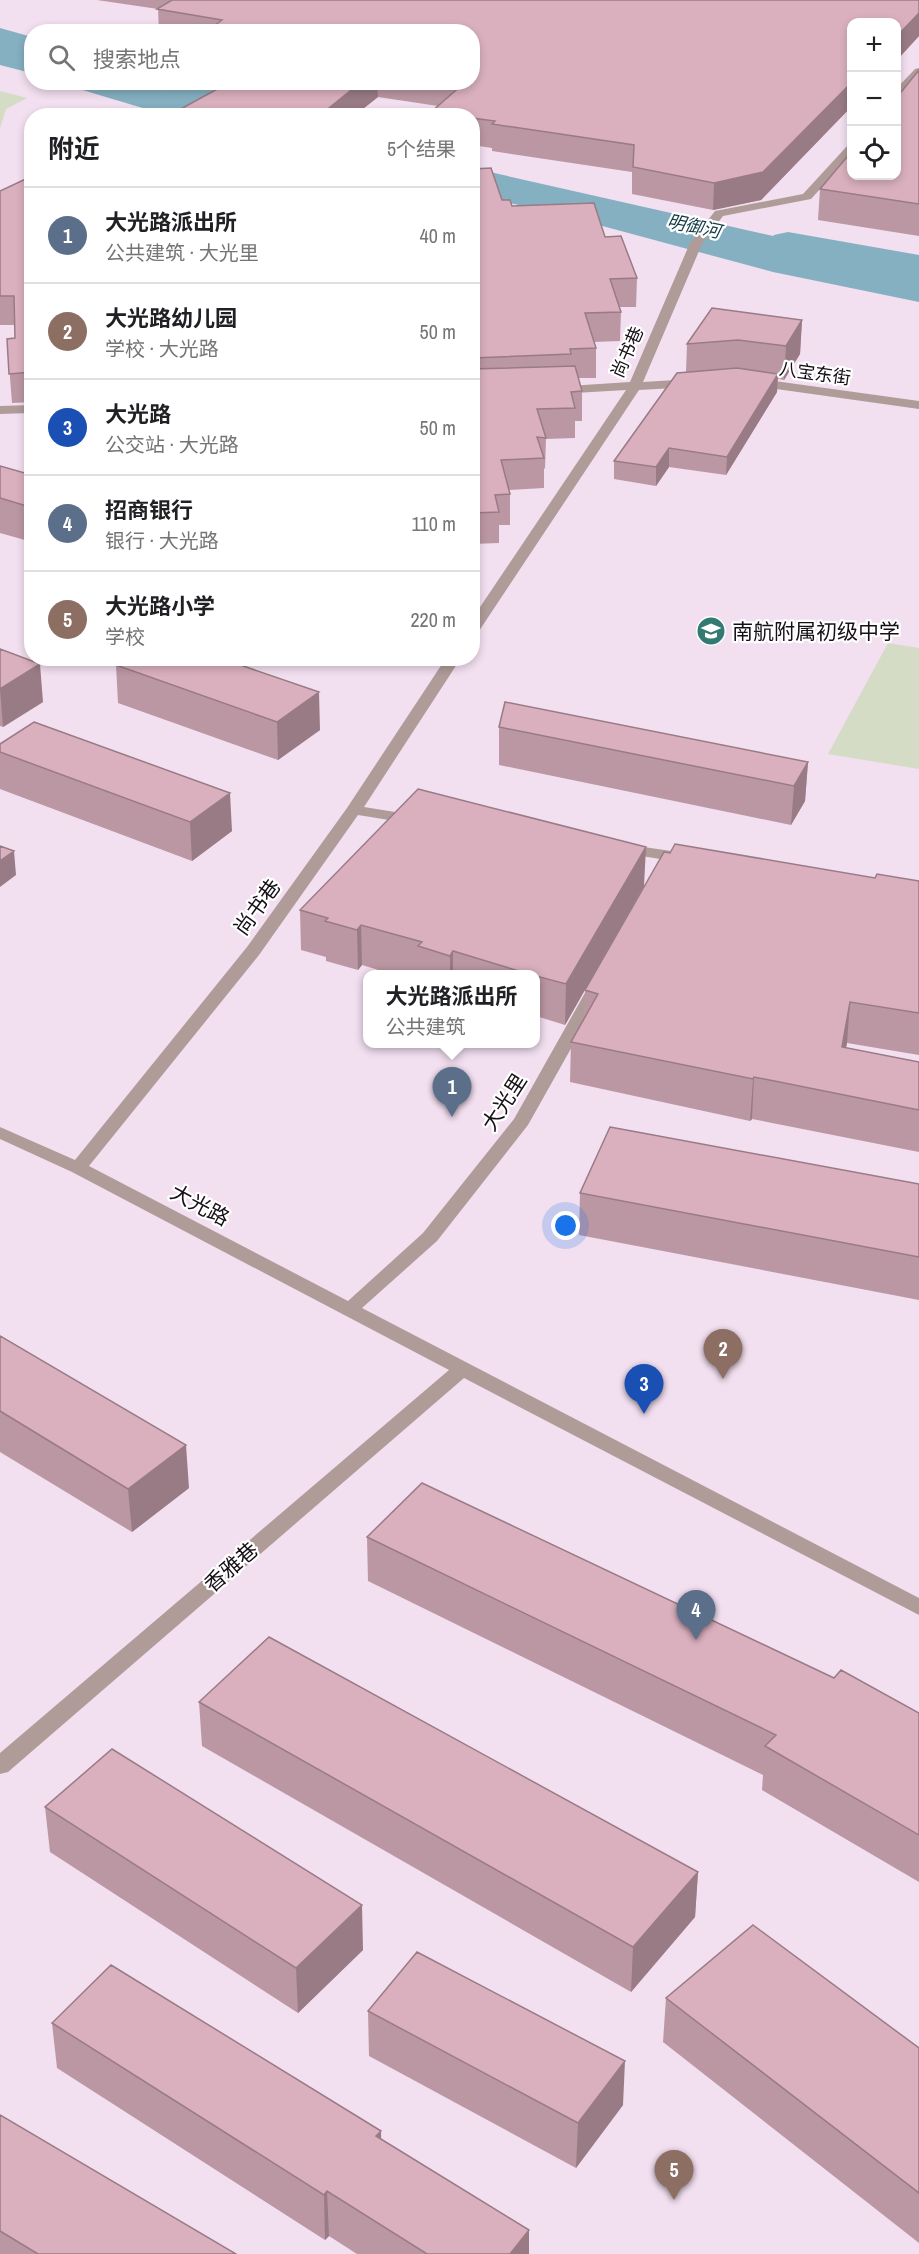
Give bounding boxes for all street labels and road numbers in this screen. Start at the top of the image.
street label: 尚书巷 [605,322,649,382]
street label: 八宝东街 [778,356,852,390]
street label: 尚书巷 [227,873,287,941]
street label: 大光里 [475,1068,533,1136]
street label: 大光路 [165,1177,235,1233]
street label: 香雅巷 [198,1535,264,1599]

